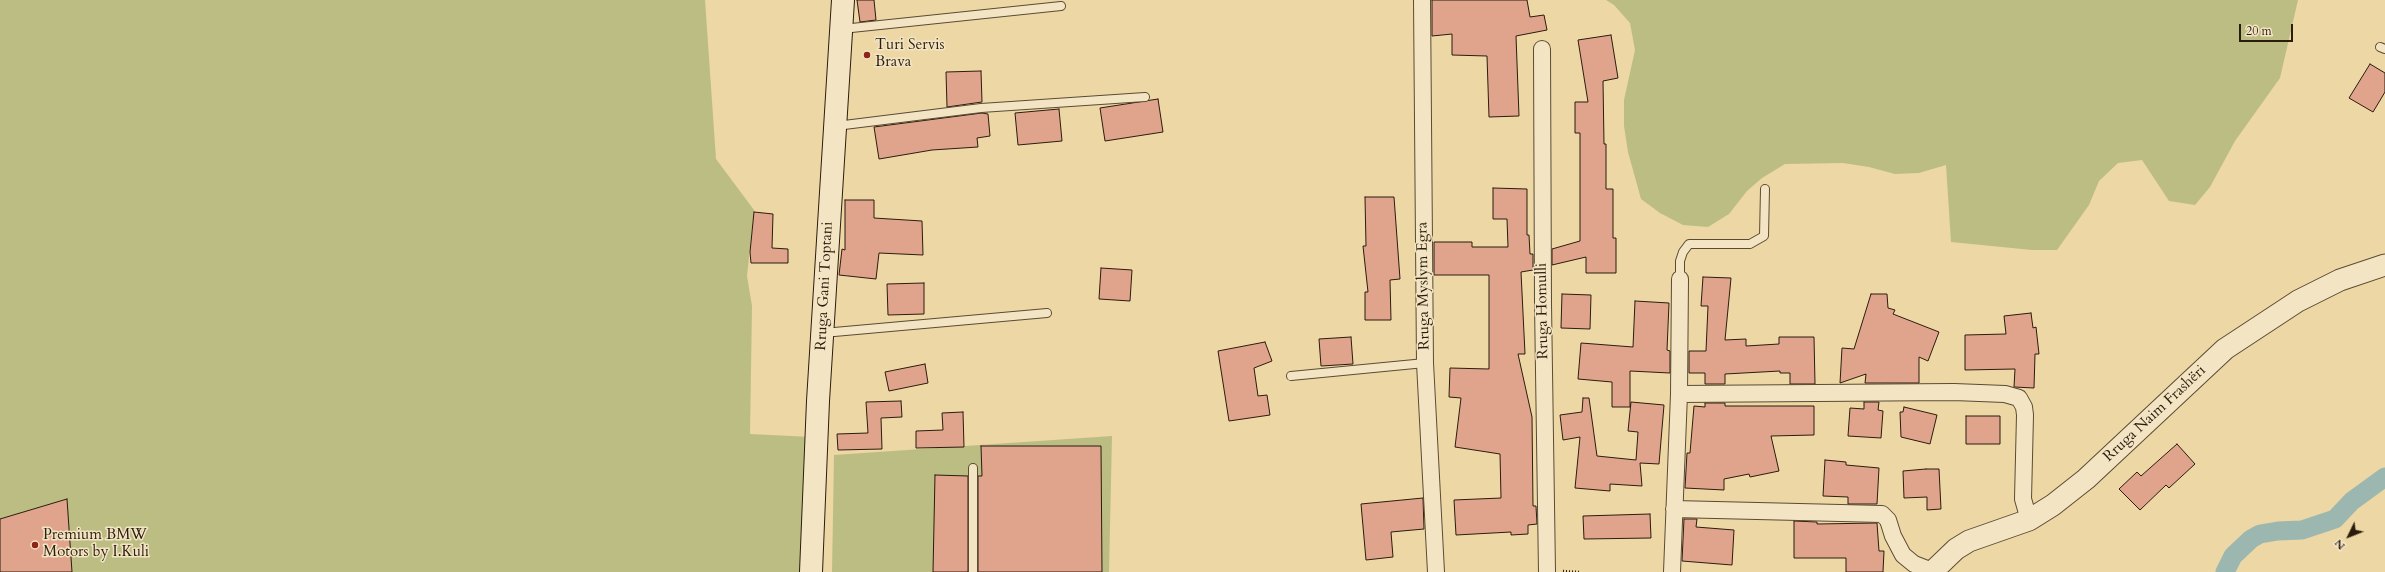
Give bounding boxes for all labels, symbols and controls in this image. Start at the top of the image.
scale bar [2241,16,2295,42]
text: 20 m [2246,23,2272,39]
place label: Turi Servis Brava [875,37,945,72]
marker: Turi Servis Brava [862,50,872,60]
street label: Rruga Gani Toptani [813,221,837,351]
street label: Rruga Myslym Egra [1414,222,1434,350]
street label: Rruga Homulli [1533,263,1553,359]
street label: Rruga Naim Frashëri [2100,362,2210,466]
north arrow [2329,516,2369,556]
place label: Premium BMW Motors by I.Kuli [43,527,149,562]
text: N [2331,536,2349,553]
marker: Premium BMW Motors by I.Kuli [30,540,40,550]

